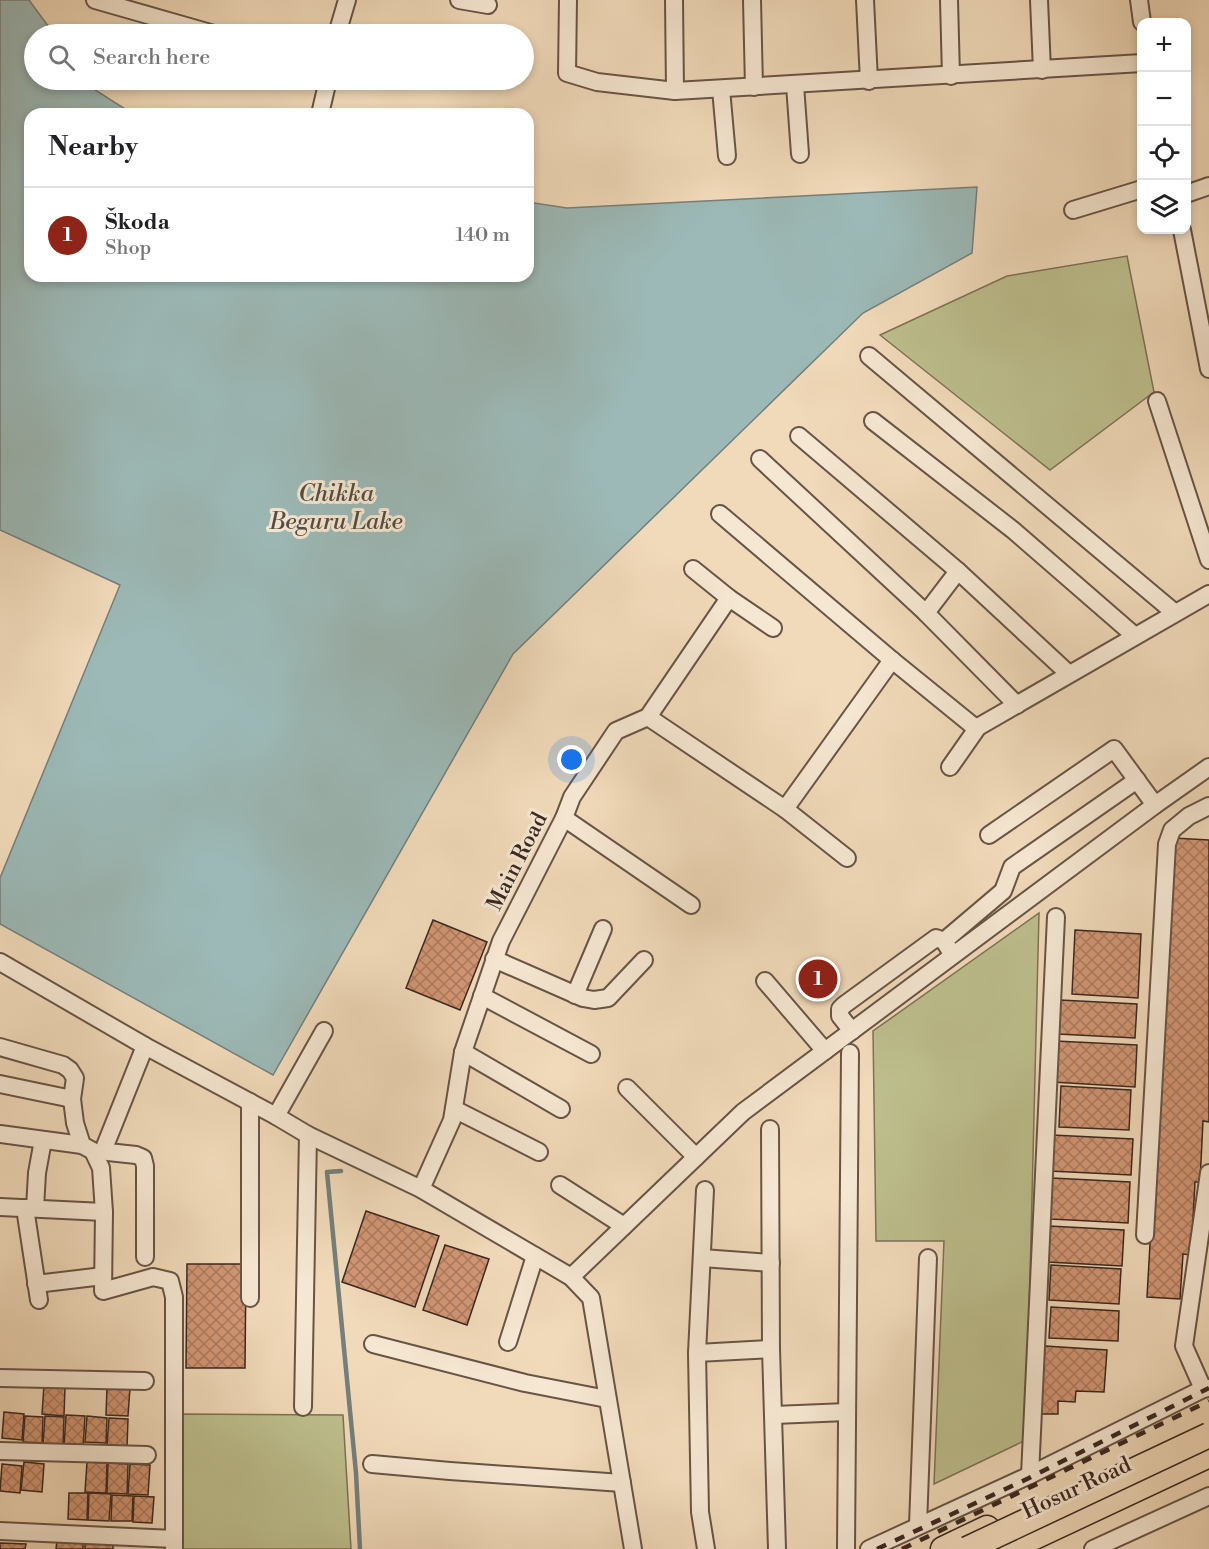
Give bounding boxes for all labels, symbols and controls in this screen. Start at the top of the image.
map controls [1137,18,1191,234]
button: + [1137,18,1191,72]
search box [24,24,534,90]
icon: search [45,41,78,74]
text: Search here [93,44,210,71]
button: − [1137,72,1191,126]
button: locate [1137,126,1191,180]
text: Nearby [48,131,138,163]
button: layers [1137,180,1191,234]
text: Škoda [105,209,170,236]
text: 1 [63,223,72,248]
text: 140 m [455,223,510,248]
text: Shop [105,236,151,261]
water label: Chikka Beguru Lake [268,479,403,537]
your location [557,745,586,774]
street label: Main Road [481,808,554,915]
pin: 1 [798,956,838,1002]
street label: Hosur Road [1018,1451,1136,1525]

